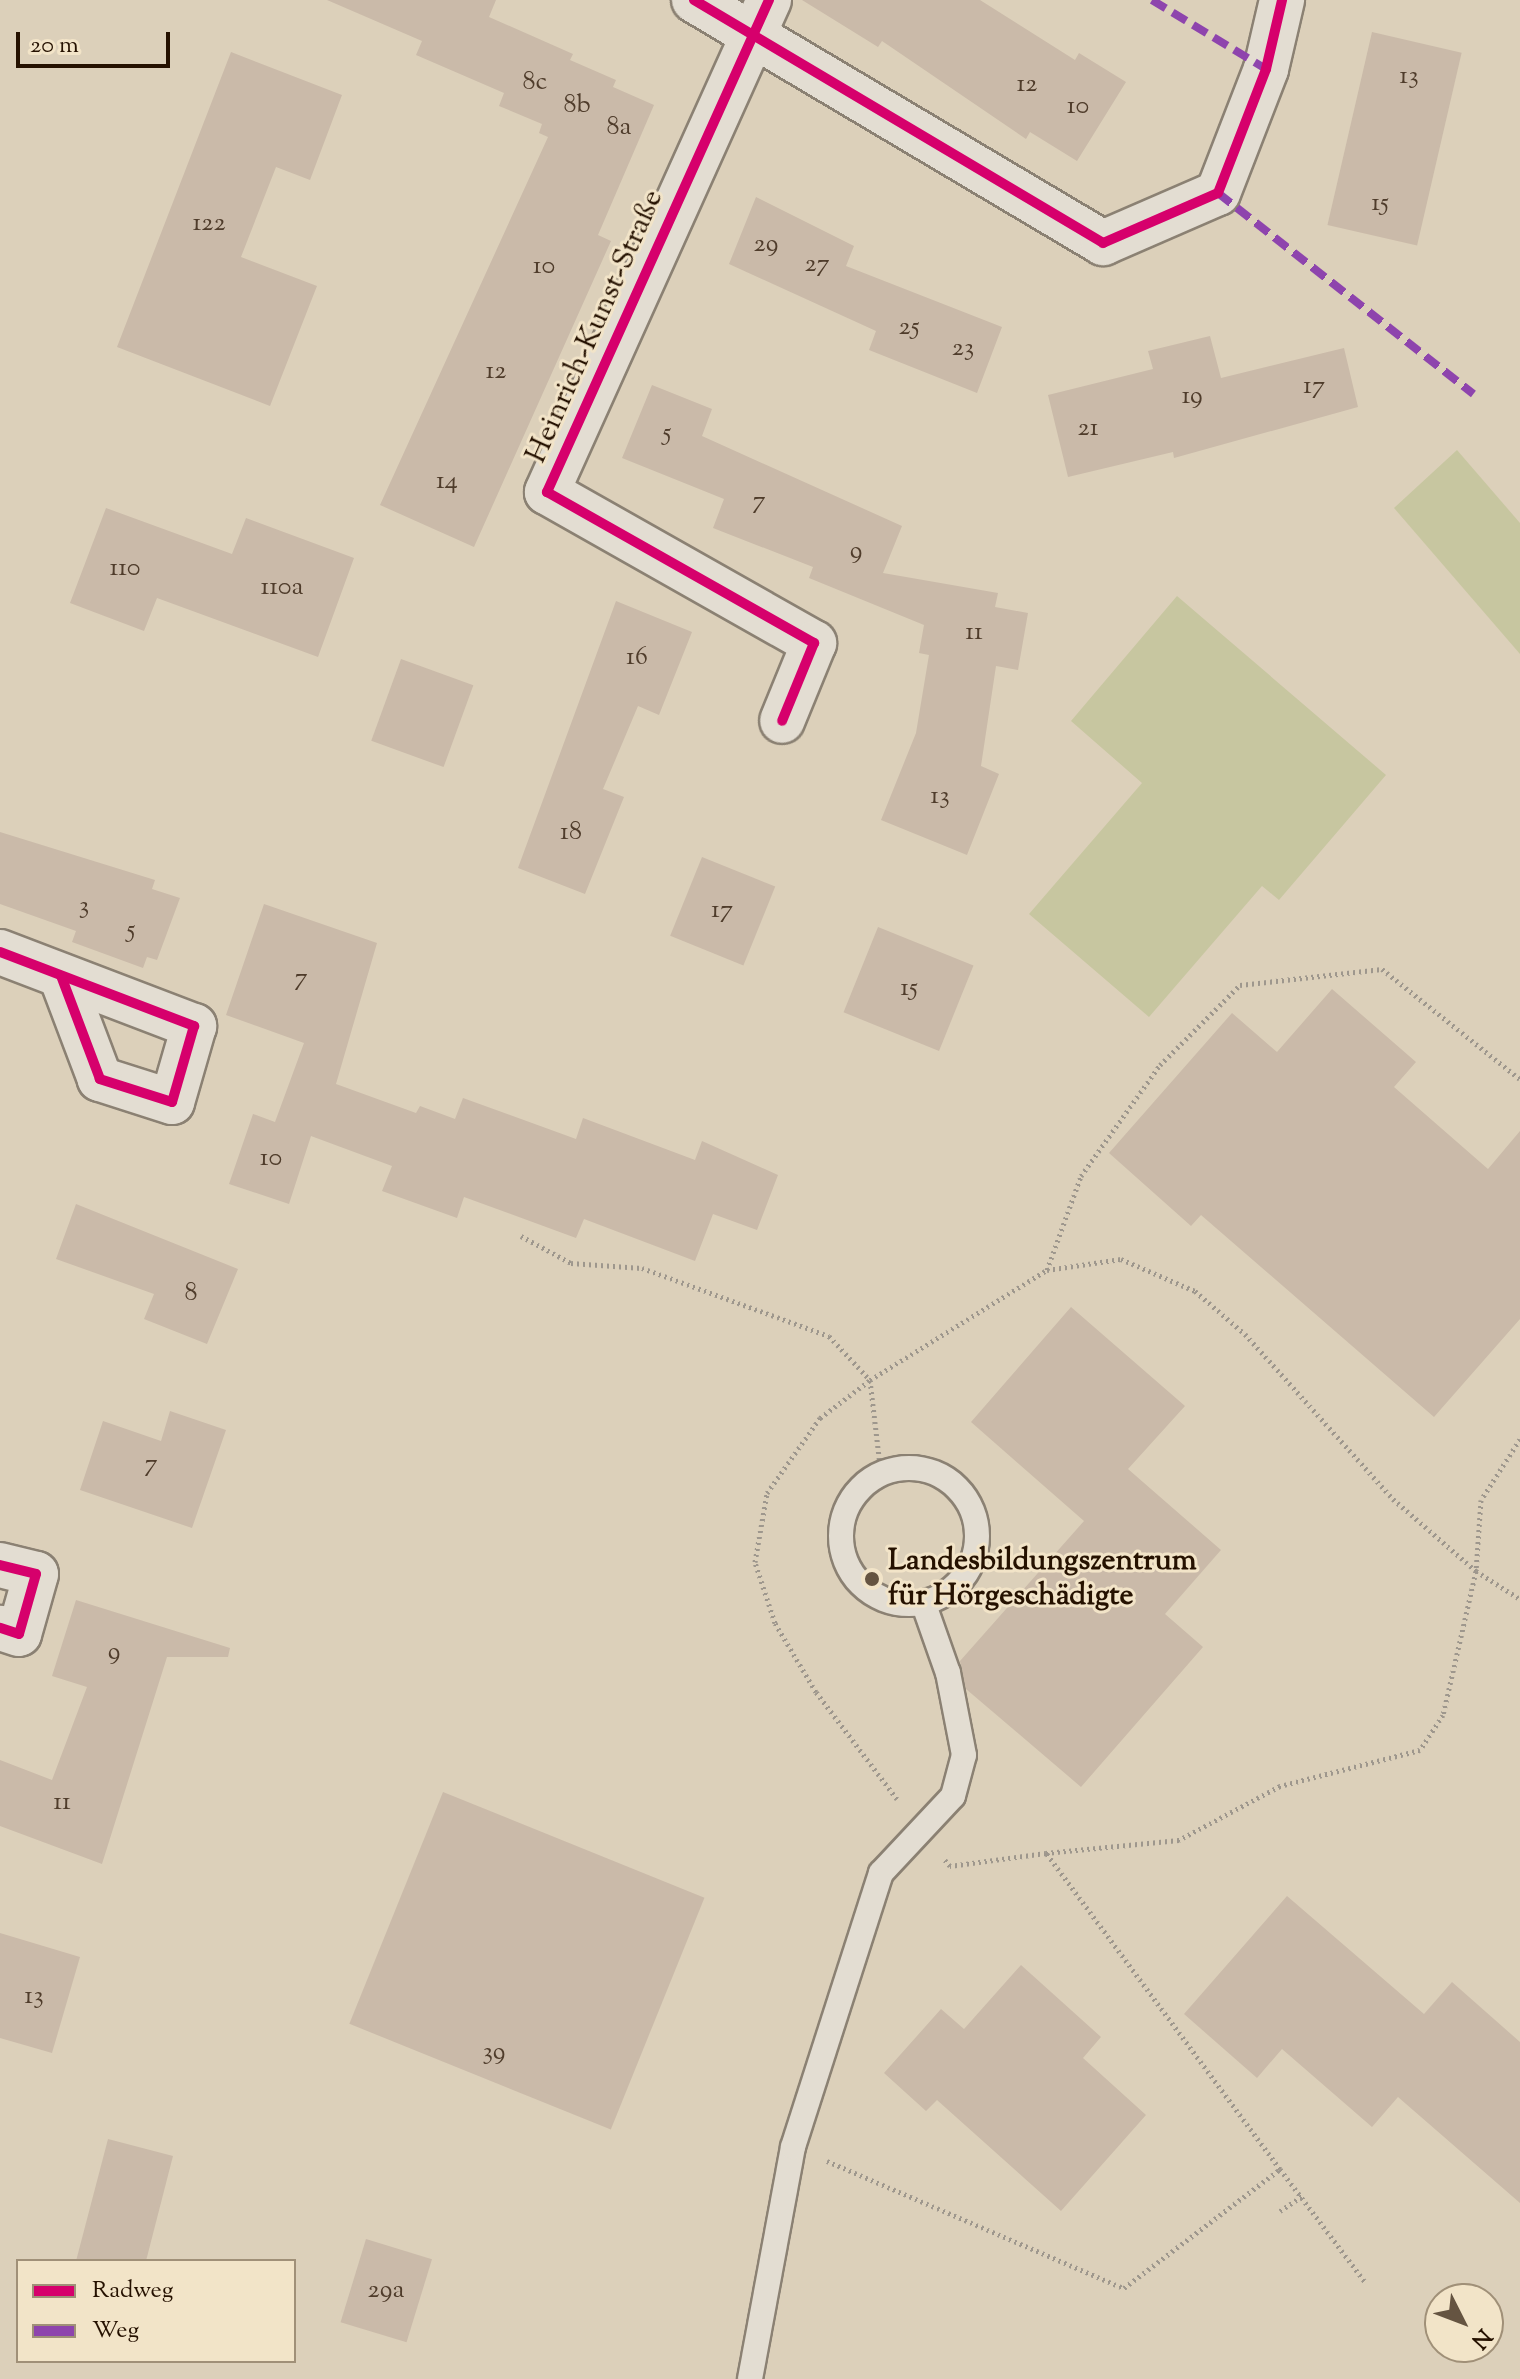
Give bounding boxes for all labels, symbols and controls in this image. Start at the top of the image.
scale bar [20,16,174,66]
text: 20 m [30,29,79,63]
house number: 13 [1399,61,1419,93]
house number: 8c [523,67,547,99]
house number: 12 [1016,69,1038,101]
house number: 8b [563,90,591,122]
house number: 10 [1067,91,1089,123]
house number: 8a [607,112,631,144]
street label: Heinrich-Kunst-Straße [520,185,672,469]
house number: 15 [1371,188,1389,220]
house number: 122 [192,208,226,240]
house number: 29 [754,229,778,261]
house number: 27 [804,249,830,281]
house number: 10 [533,251,555,283]
house number: 25 [898,312,920,344]
house number: 23 [952,333,974,365]
house number: 12 [485,356,507,388]
house number: 17 [1303,371,1325,403]
house number: 19 [1181,381,1203,413]
house number: 21 [1077,413,1099,445]
house number: 5 [663,418,671,450]
house number: 14 [436,466,458,498]
house number: 7 [752,486,766,518]
house number: 9 [850,536,862,568]
house number: 110 [109,553,141,585]
house number: 110a [260,572,304,604]
house number: 11 [965,617,983,649]
house number: 16 [626,642,648,674]
house number: 13 [930,781,950,813]
house number: 18 [560,817,582,849]
house number: 3 [79,891,89,923]
house number: 17 [711,895,733,927]
house number: 5 [127,915,135,947]
house number: 7 [294,963,308,995]
house number: 15 [900,973,918,1005]
house number: 10 [260,1143,282,1175]
house number: 8 [185,1278,197,1310]
house number: 7 [144,1449,158,1481]
place label: Landesbildungszentrum für Hörgeschädigte [888,1544,1197,1614]
marker: Landesbildungszentrum für Hörgeschädigte [863,1570,881,1588]
house number: 9 [108,1637,120,1669]
house number: 11 [53,1787,71,1819]
house number: 13 [24,1981,44,2013]
house number: 39 [483,2037,505,2069]
legend [16,2259,296,2363]
text: Radweg [92,2274,173,2308]
house number: 29a [368,2275,404,2307]
north arrow [1424,2283,1504,2363]
text: Weg [92,2314,139,2348]
text: N [1463,2320,1498,2355]

